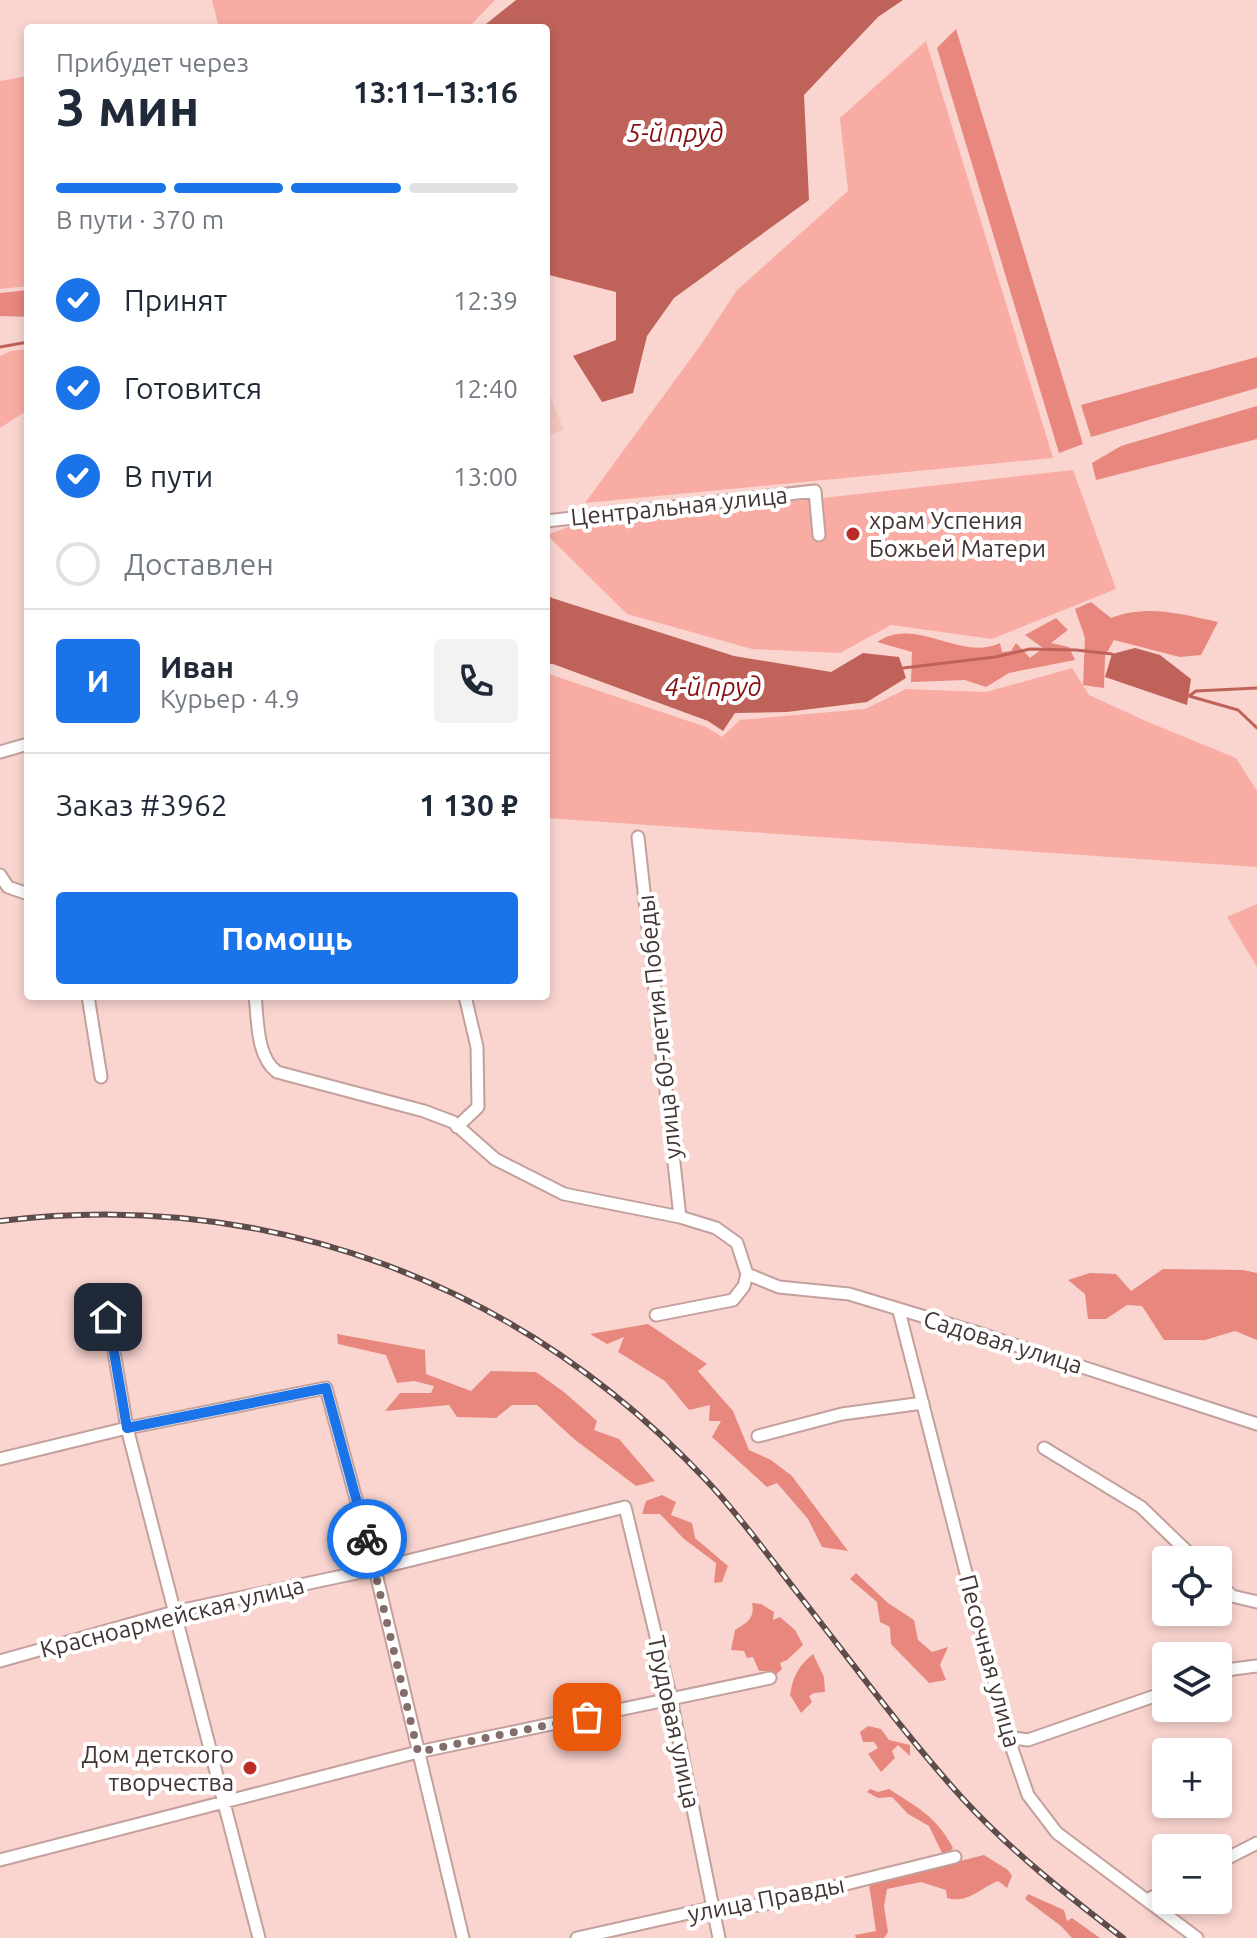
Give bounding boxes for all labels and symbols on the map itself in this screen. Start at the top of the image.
water label: 5-й пруд [627,118,723,147]
street label: Центральная улица [569,481,789,531]
place label: храм Успения Божьей Матери [869,507,1046,562]
marker: храм Успения Божьей Матери [844,525,862,543]
water label: 4-й пруд [665,672,761,701]
street label: улица 60-летия Победы [632,894,686,1160]
pin [74,1283,142,1351]
street label: Садовая улица [920,1305,1086,1379]
courier [327,1499,407,1579]
street label: Красноармейская улица [37,1571,307,1663]
street label: Песочная улица [954,1572,1026,1750]
street label: Трудовая улица [643,1633,705,1811]
pin [553,1683,621,1751]
place label: Дом детского творчества [82,1741,234,1796]
marker: Дом детского творчества [241,1759,259,1777]
street label: улица Правды [685,1871,847,1927]

